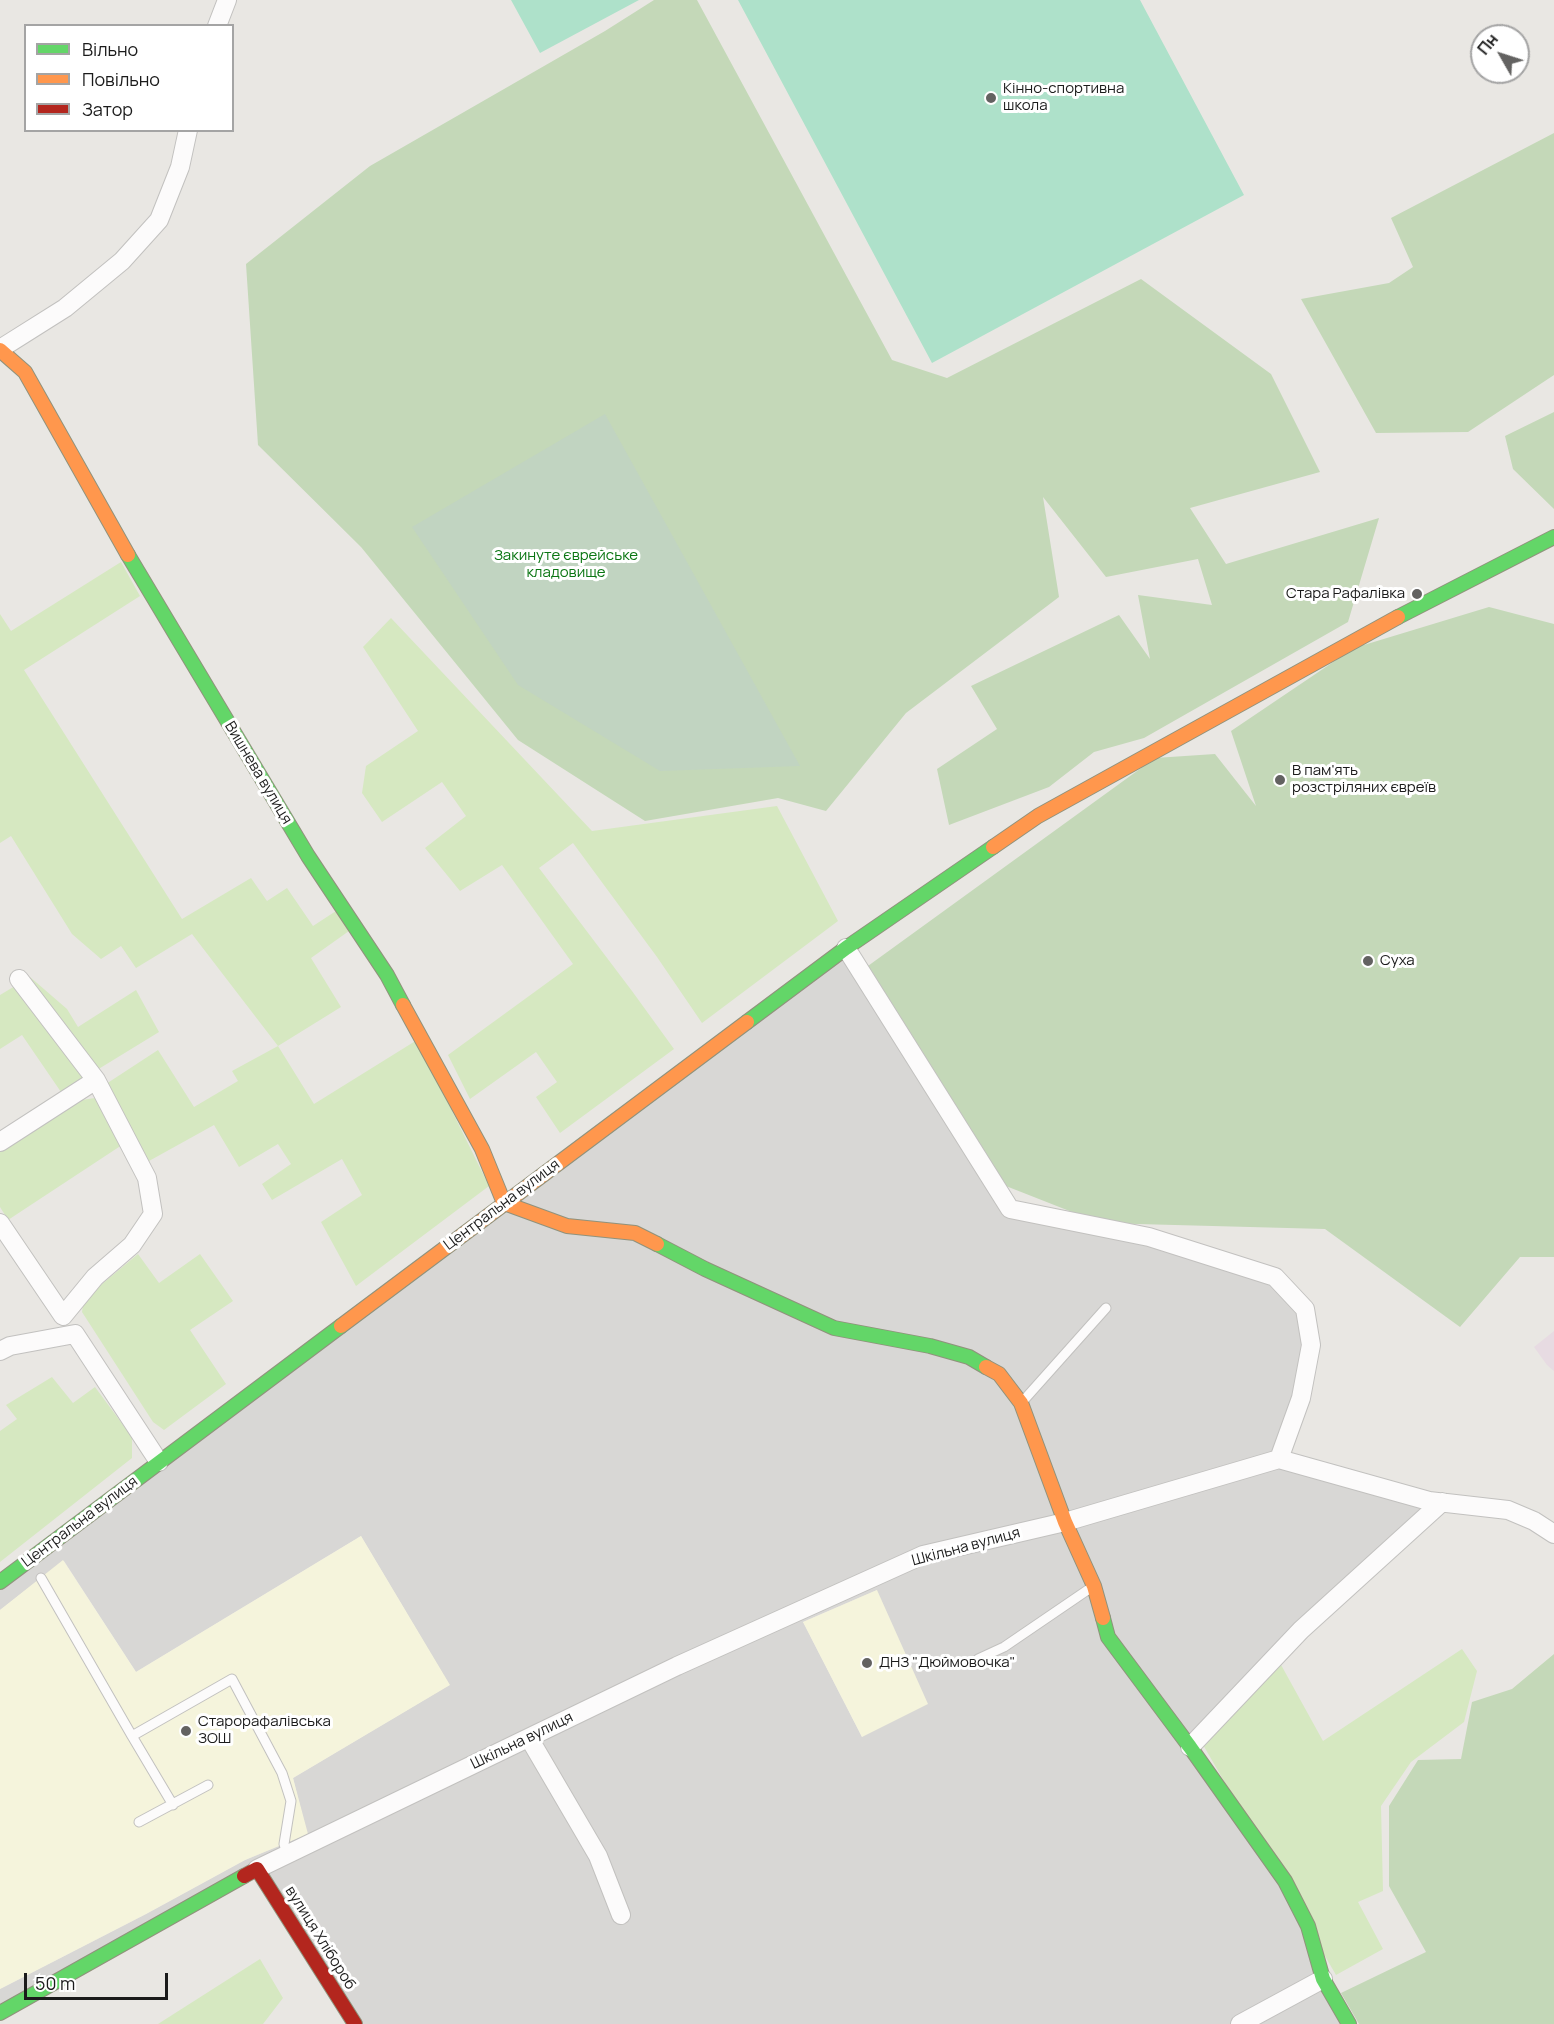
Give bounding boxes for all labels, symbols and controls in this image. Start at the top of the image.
legend [24,24,234,132]
north arrow [1470,24,1530,84]
text: Пн [1472,29,1503,59]
text: Вільно [82,37,138,61]
text: Повільно [82,67,160,91]
place label: Кінно-спортивна школа [1003,80,1124,115]
marker: Кінно-спортивна школа [984,91,998,105]
text: Затор [82,97,133,121]
park label: Закинуте єврейське кладовище [494,547,638,582]
place label: Стара Рафалівка [1286,585,1405,603]
marker: Стара Рафалівка [1410,587,1424,601]
street label: Вишнева вулиця [220,718,296,828]
place label: В пам'ять розстріляних євреїв [1292,762,1436,797]
marker: В пам'ять розстріляних євреїв [1273,773,1287,787]
place label: Суха [1380,952,1415,970]
marker: Суха [1361,954,1375,968]
street label: Центральна вулиця [441,1156,563,1254]
street label: Центральна вулиця [19,1473,141,1571]
street label: Шкільна вулиця [910,1524,1022,1570]
place label: ДНЗ "Дюймовочка" [879,1654,1015,1672]
marker: ДНЗ "Дюймовочка" [860,1656,874,1670]
street label: Шкільна вулиця [468,1708,576,1774]
place label: Старорафалівська ЗОШ [198,1713,331,1748]
marker: Старорафалівська ЗОШ [179,1724,193,1738]
street label: вулиця Хлібороб [281,1883,359,1993]
scale bar [27,1961,171,1999]
text: 50 m [35,1971,75,1995]

